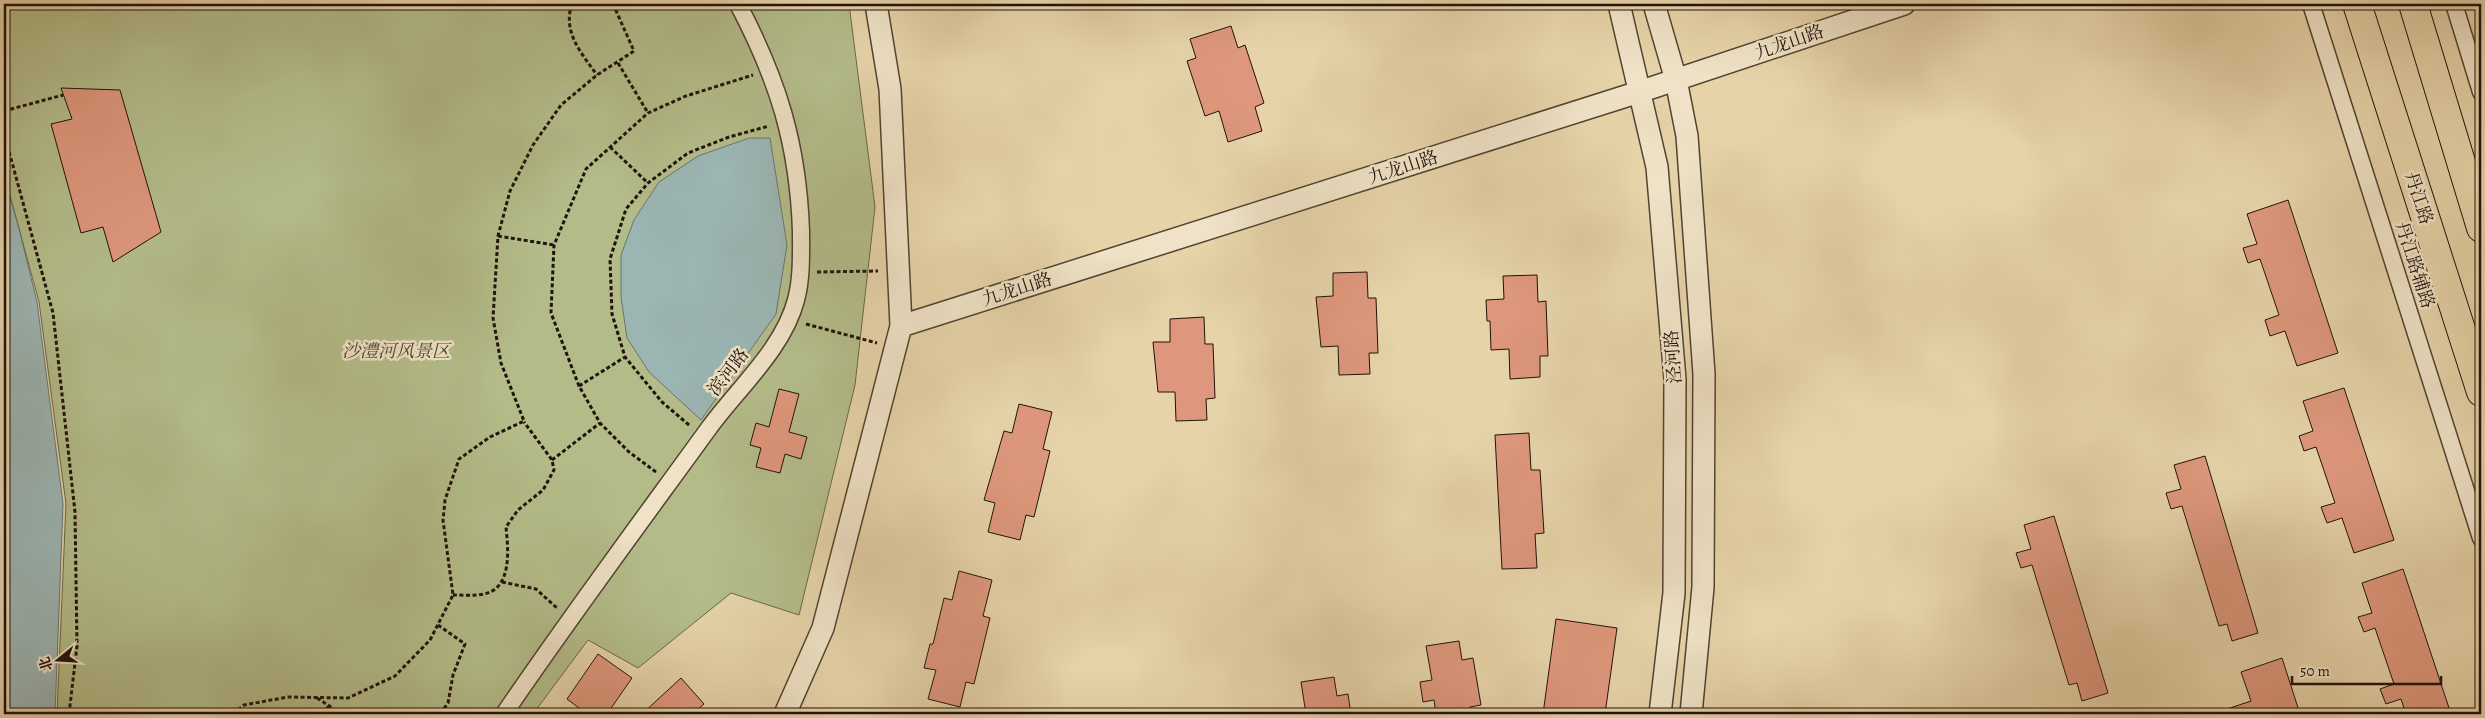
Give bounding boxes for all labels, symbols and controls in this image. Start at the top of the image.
street label: 九龙山路 [1751,19,1827,65]
street label: 九龙山路 [1365,144,1441,190]
street label: 丹江路 [2399,169,2439,227]
street label: 丹江路辅路 [2390,218,2440,312]
street label: 九龙山路 [979,266,1055,312]
street label: 泾河路 [1659,329,1687,385]
park label: 沙澧河风景区 [342,339,452,363]
street label: 滨河路 [702,343,754,401]
north arrow [32,636,82,686]
scale bar [2292,653,2441,685]
text: 北 [35,654,57,673]
text: 50 m [2300,661,2330,681]

